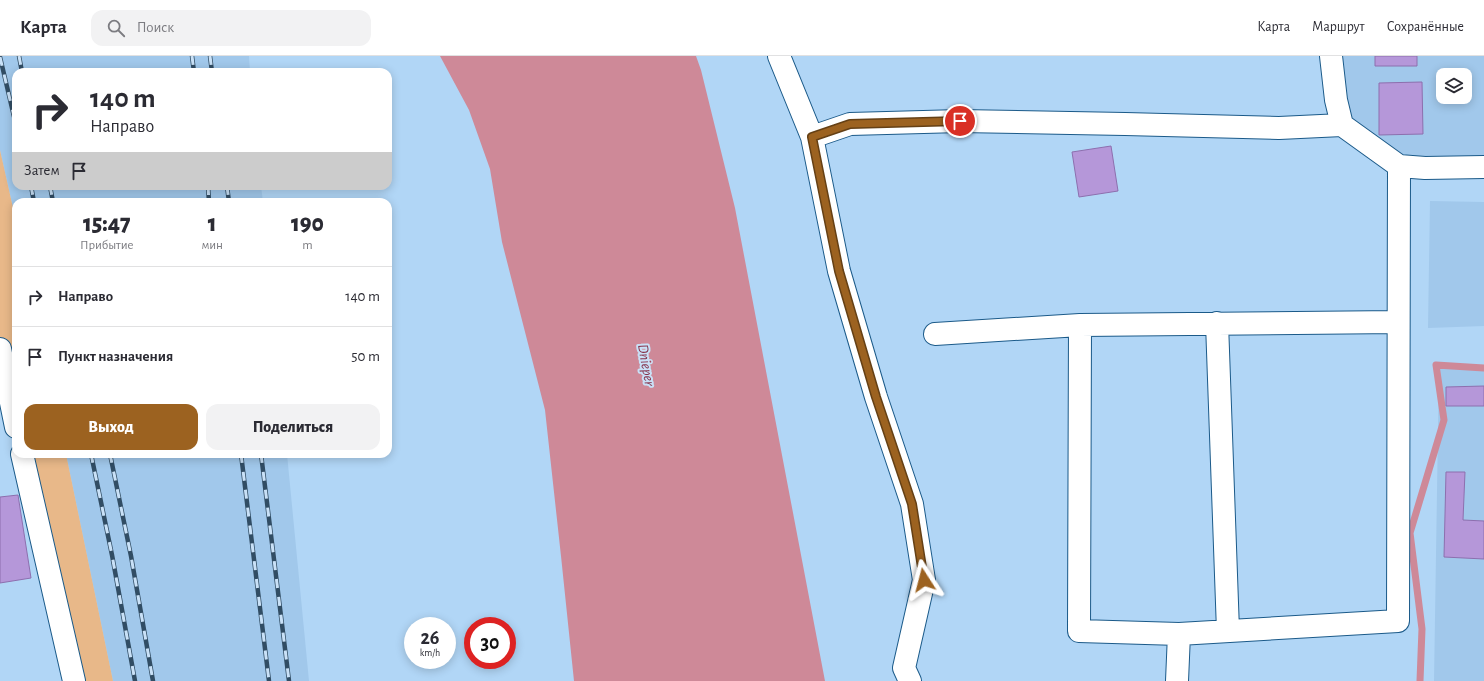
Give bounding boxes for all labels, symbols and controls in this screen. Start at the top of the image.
search box [91,10,371,46]
icon: search [105,17,127,39]
text: Карта [20,18,67,37]
text: Поиск [137,20,174,35]
text: Карта [1257,20,1290,34]
text: Маршрут [1312,20,1365,34]
text: Сохранённые [1387,20,1464,34]
map controls [1436,68,1472,104]
button: layers [1436,68,1472,104]
icon: right [24,84,76,136]
text: 140 m [90,85,156,113]
pin [943,104,977,138]
icon: arrive [949,110,971,132]
text: Направо [90,118,154,136]
icon: arrive [68,160,90,182]
text: Затем [24,163,60,178]
text: 15:47 [83,212,131,236]
text: 1 [208,212,217,236]
text: 190 [291,212,324,236]
text: Прибытие [80,239,134,252]
text: мин [201,239,223,252]
text: m [302,239,313,252]
icon: right [24,286,46,308]
text: Направо [58,289,113,304]
text: 140 m [345,289,380,304]
water label: Dnieper [635,343,657,388]
icon: arrive [24,346,46,368]
text: Пункт назначения [58,349,173,364]
text: 50 m [351,349,380,364]
button: Выход [24,404,198,450]
button: Поделиться [206,404,380,450]
position arrow [903,559,945,601]
speed limit sign: 30 [464,617,516,669]
text: 26 [420,628,440,648]
text: km/h [420,648,440,658]

